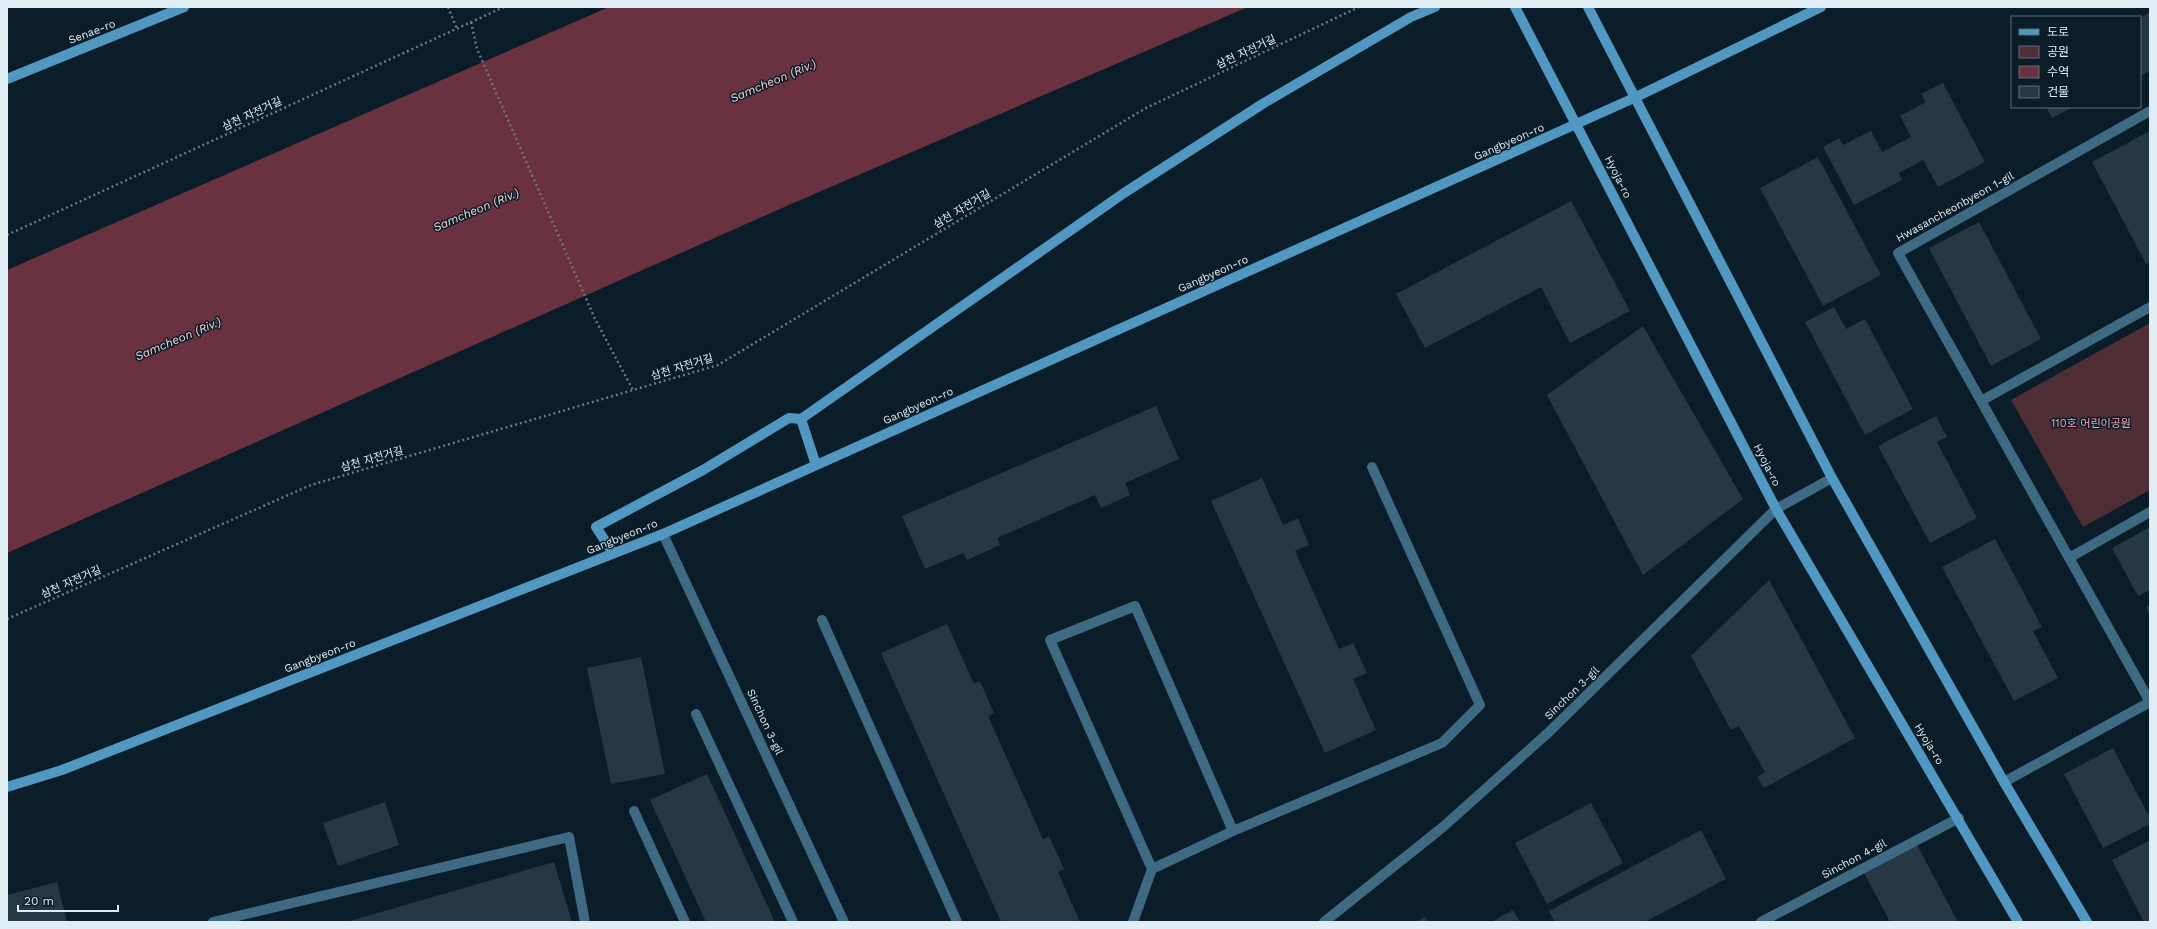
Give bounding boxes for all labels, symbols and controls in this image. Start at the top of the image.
legend [2011,16,2141,108]
street label: Senae-ro [67,17,117,47]
text: 도로 [2047,25,2069,39]
street label: 삼천 자전거길 [1214,32,1278,72]
text: 공원 [2047,45,2069,59]
water label: Samcheon (Riv.) [728,57,818,105]
text: 수역 [2047,65,2069,79]
text: 건물 [2047,85,2069,99]
street label: 삼천 자전거길 [220,94,284,134]
street label: Gangbyeon-ro [1472,121,1546,163]
street label: Hyoja-ro [1602,154,1634,200]
street label: Hwasancheonbyeon 1-gil [1894,169,2017,245]
water label: Samcheon (Riv.) [431,186,521,234]
street label: 삼천 자전거길 [931,187,993,231]
street label: Gangbyeon-ro [1176,253,1250,295]
water label: Samcheon (Riv.) [133,315,223,363]
street label: 삼천 자전거길 [649,351,715,383]
street label: Gangbyeon-ro [881,385,955,427]
park label: 110호 어린이공원 [2051,417,2131,430]
street label: Hyoja-ro [1751,442,1783,488]
street label: 삼천 자전거길 [339,444,405,474]
street label: Gangbyeon-ro [585,517,659,557]
street label: 삼천 자전거길 [39,563,103,601]
street label: Gangbyeon-ro [282,636,358,676]
street label: Sinchon 3-gil [1542,663,1603,722]
street label: Sinchon 3-gil [744,687,786,758]
street label: Hyoja-ro [1912,721,1946,767]
street label: Sinchon 4-gil [1819,836,1889,881]
scale bar [18,887,118,913]
text: 20 m [24,894,54,908]

